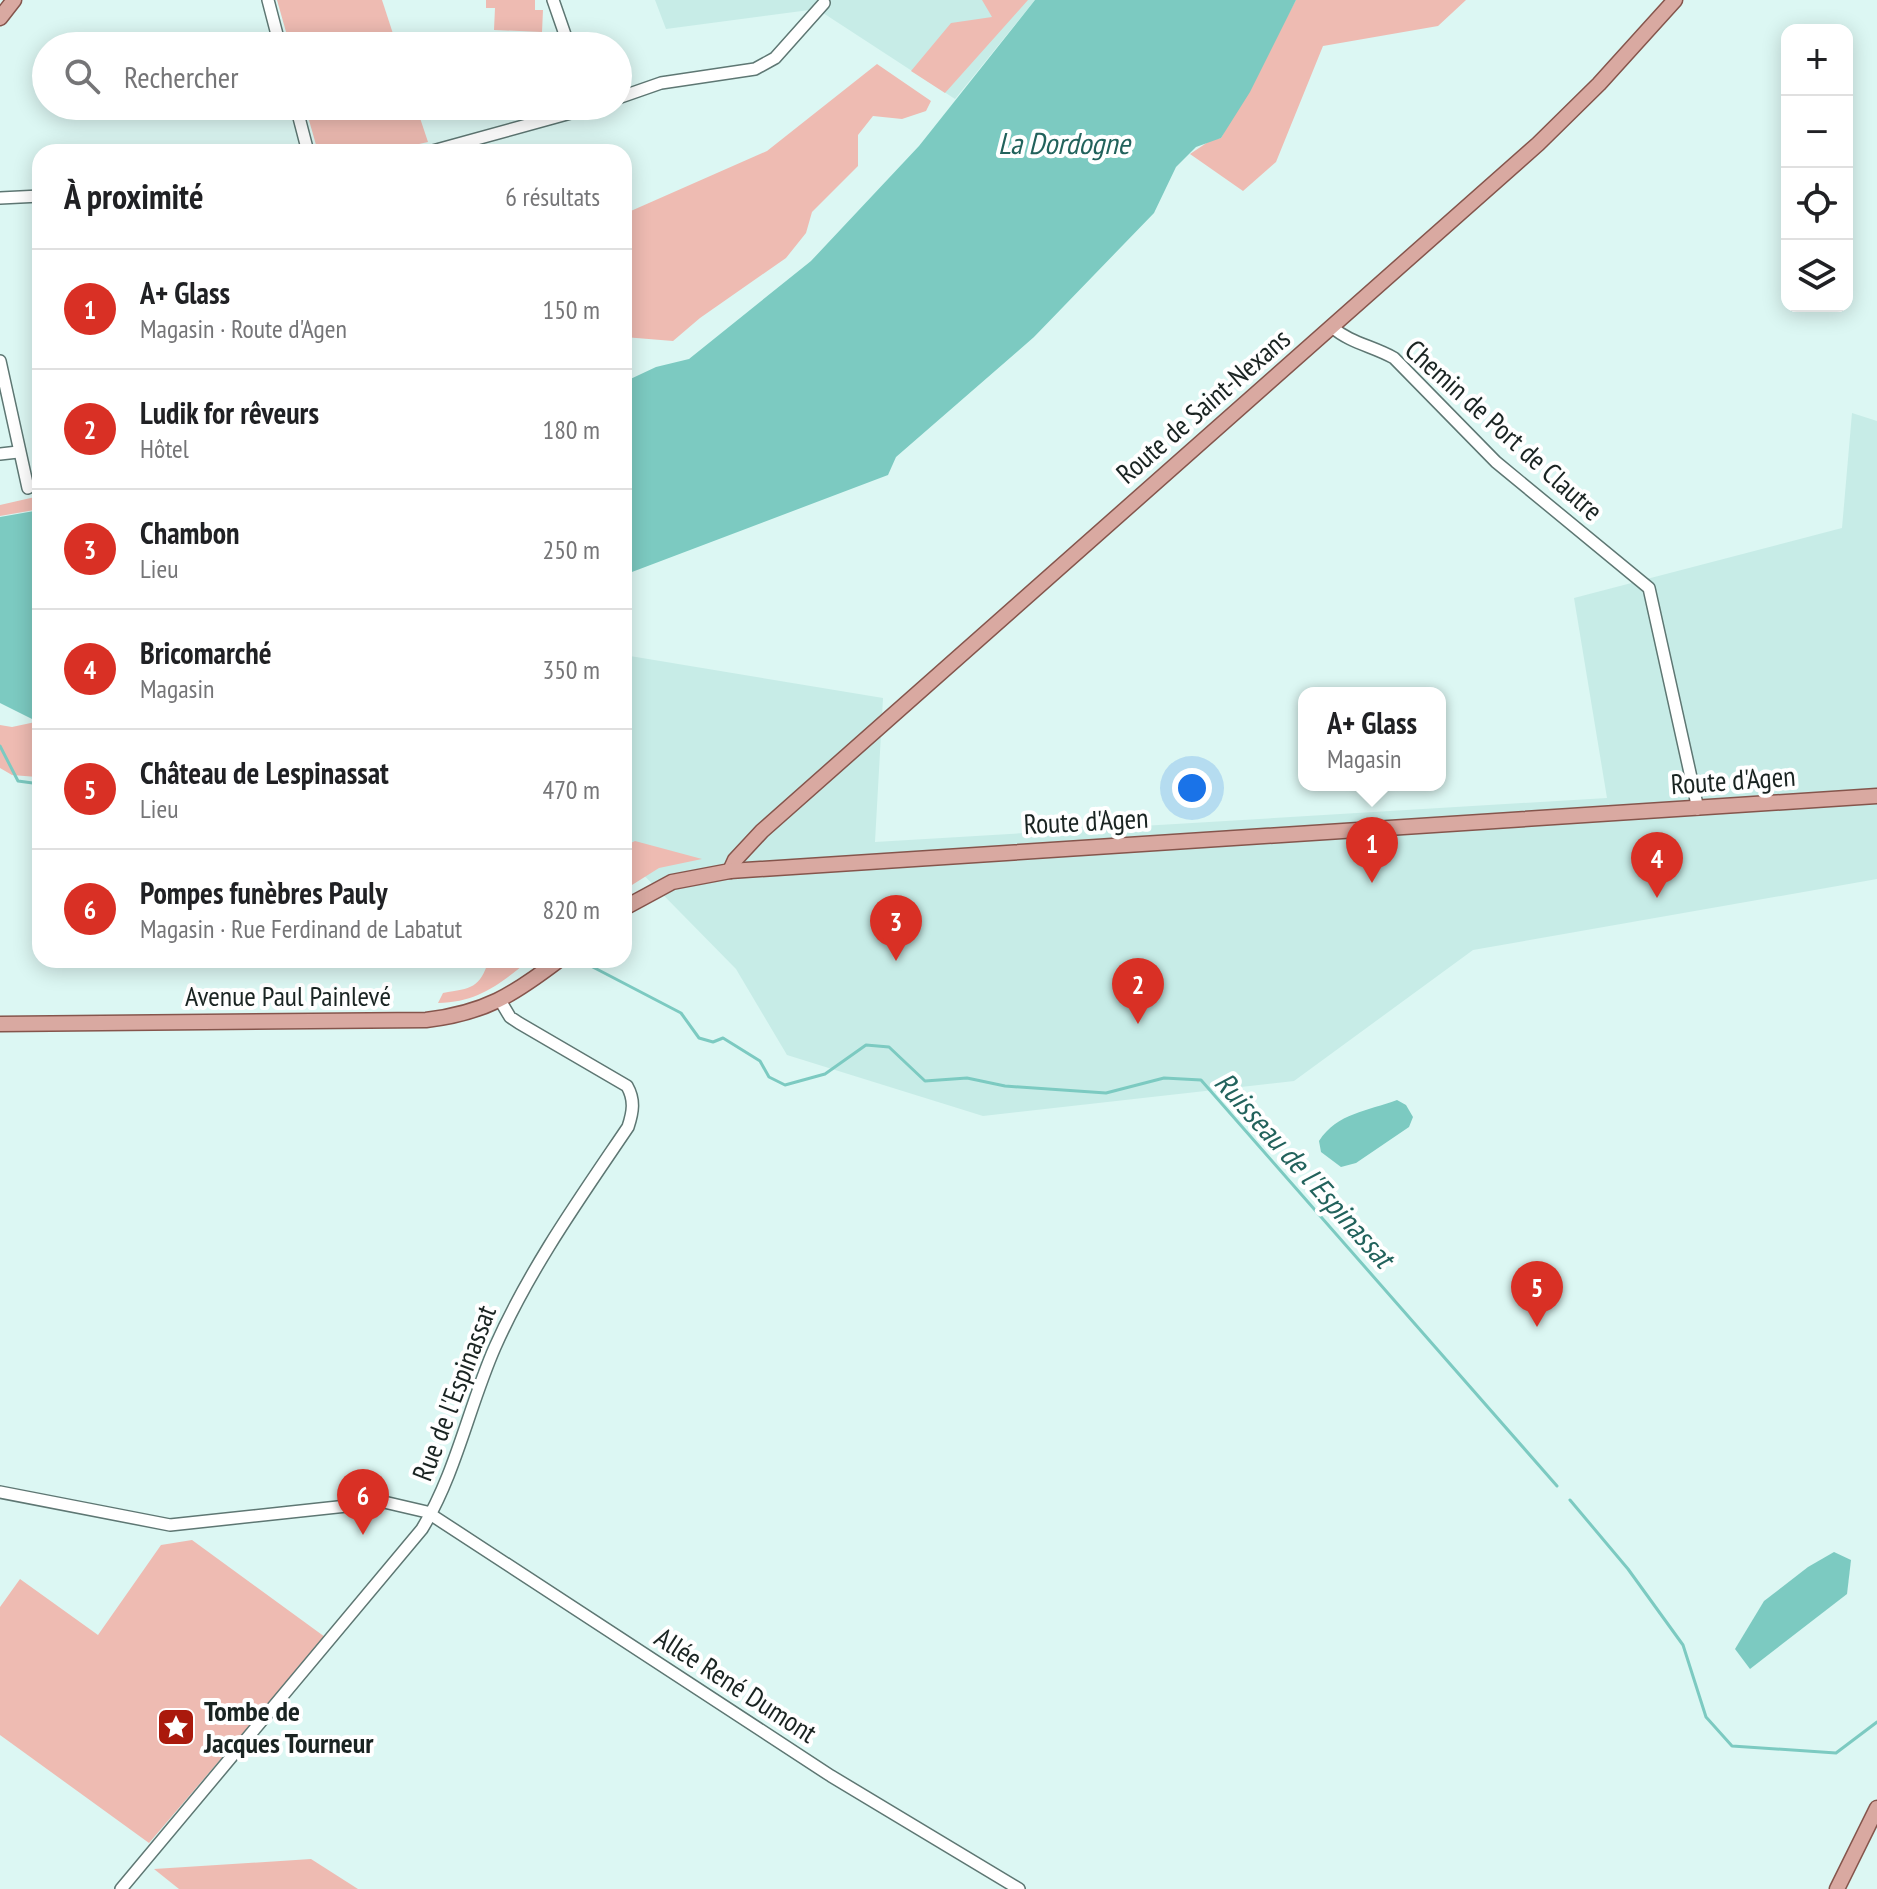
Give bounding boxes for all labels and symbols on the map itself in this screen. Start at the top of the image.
water label: La Dordogne [998,123,1132,162]
street label: Route de Saint-Nexans [1108,320,1297,491]
street label: Chemin de Port de Clautre [1398,331,1611,528]
street label: Route d'Agen [1669,757,1797,802]
your location [1172,768,1212,808]
street label: Route d'Agen [1023,799,1149,842]
pin: 1 [1346,817,1398,883]
pin: 4 [1631,832,1683,898]
pin: 3 [870,895,922,961]
pin: 2 [1112,958,1164,1024]
street label: Avenue Paul Painlevé [185,977,391,1014]
water label: Ruisseau de l'Espinassat [1207,1063,1406,1278]
pin: 5 [1511,1261,1563,1327]
street label: Rue de l'Espinassat [403,1299,504,1486]
pin: 6 [337,1469,389,1535]
street label: Allée René Dumont [648,1618,825,1751]
place label: Tombe de Jacques Tourneur [203,1692,374,1761]
place icon: Tombe de Jacques Tourneur [155,1706,197,1748]

